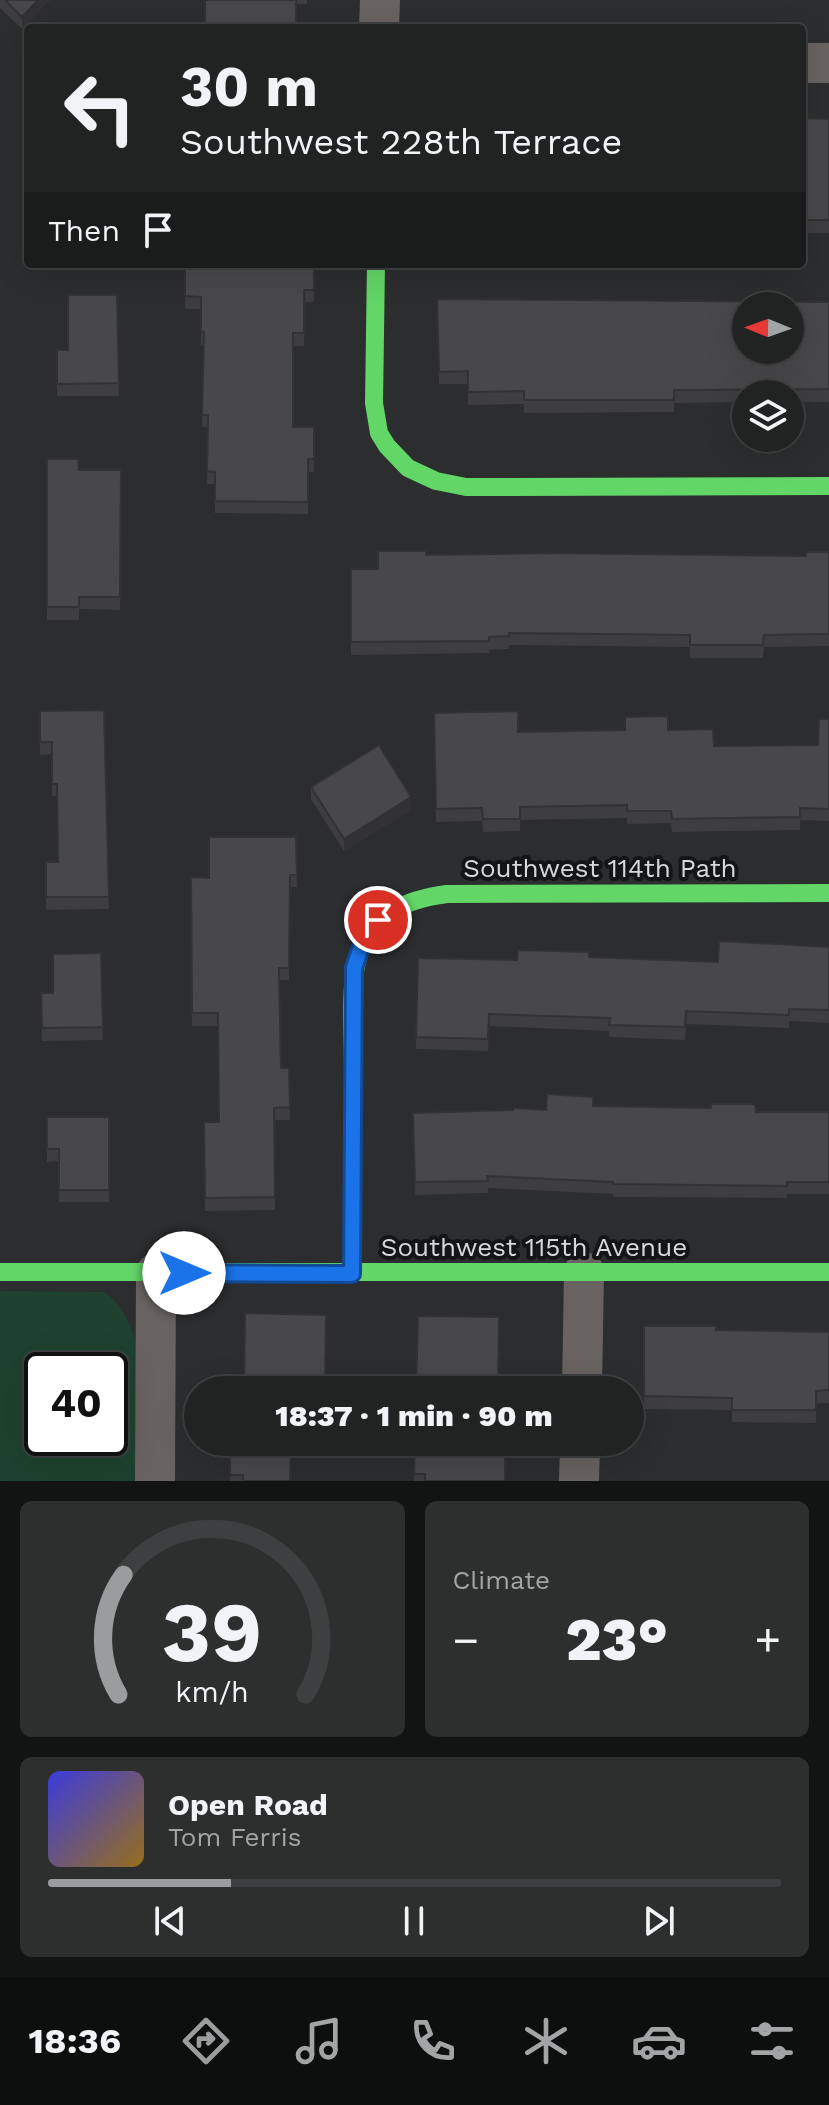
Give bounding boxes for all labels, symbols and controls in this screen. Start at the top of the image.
text: 30 m [180,54,318,120]
icon: left [48,56,152,160]
text: Southwest 228th Terrace [180,121,622,163]
icon: arrive [136,208,180,252]
text: Then [48,213,120,248]
north arrow [732,292,804,364]
map controls [732,292,804,452]
button: layers [732,380,804,452]
street label: Southwest 114th Path [463,853,737,883]
pin [344,886,412,954]
icon: arrive [356,898,400,942]
position arrow [142,1231,226,1315]
street label: Southwest 115th Avenue [381,1232,687,1262]
speed limit sign: 40 [24,1352,128,1456]
text: 18:37 · 1 min · 90 m [275,1398,553,1433]
text: Climate [453,1565,550,1595]
text: 39 [162,1584,263,1681]
text: 23° [566,1604,668,1675]
text: − [453,1614,479,1666]
text: + [754,1614,781,1666]
text: km/h [175,1675,249,1709]
text: Open Road [168,1787,328,1822]
text: Tom Ferris [168,1822,301,1852]
icon: previous [148,1899,192,1943]
icon: pause [392,1899,436,1943]
icon: next [637,1899,681,1943]
icon: directions [178,2013,234,2069]
icon: music [291,2013,347,2069]
icon: phone [405,2013,461,2069]
icon: climate [518,2013,574,2069]
icon: car [631,2013,687,2069]
icon: filters [744,2013,800,2069]
text: 18:36 [29,2020,121,2062]

